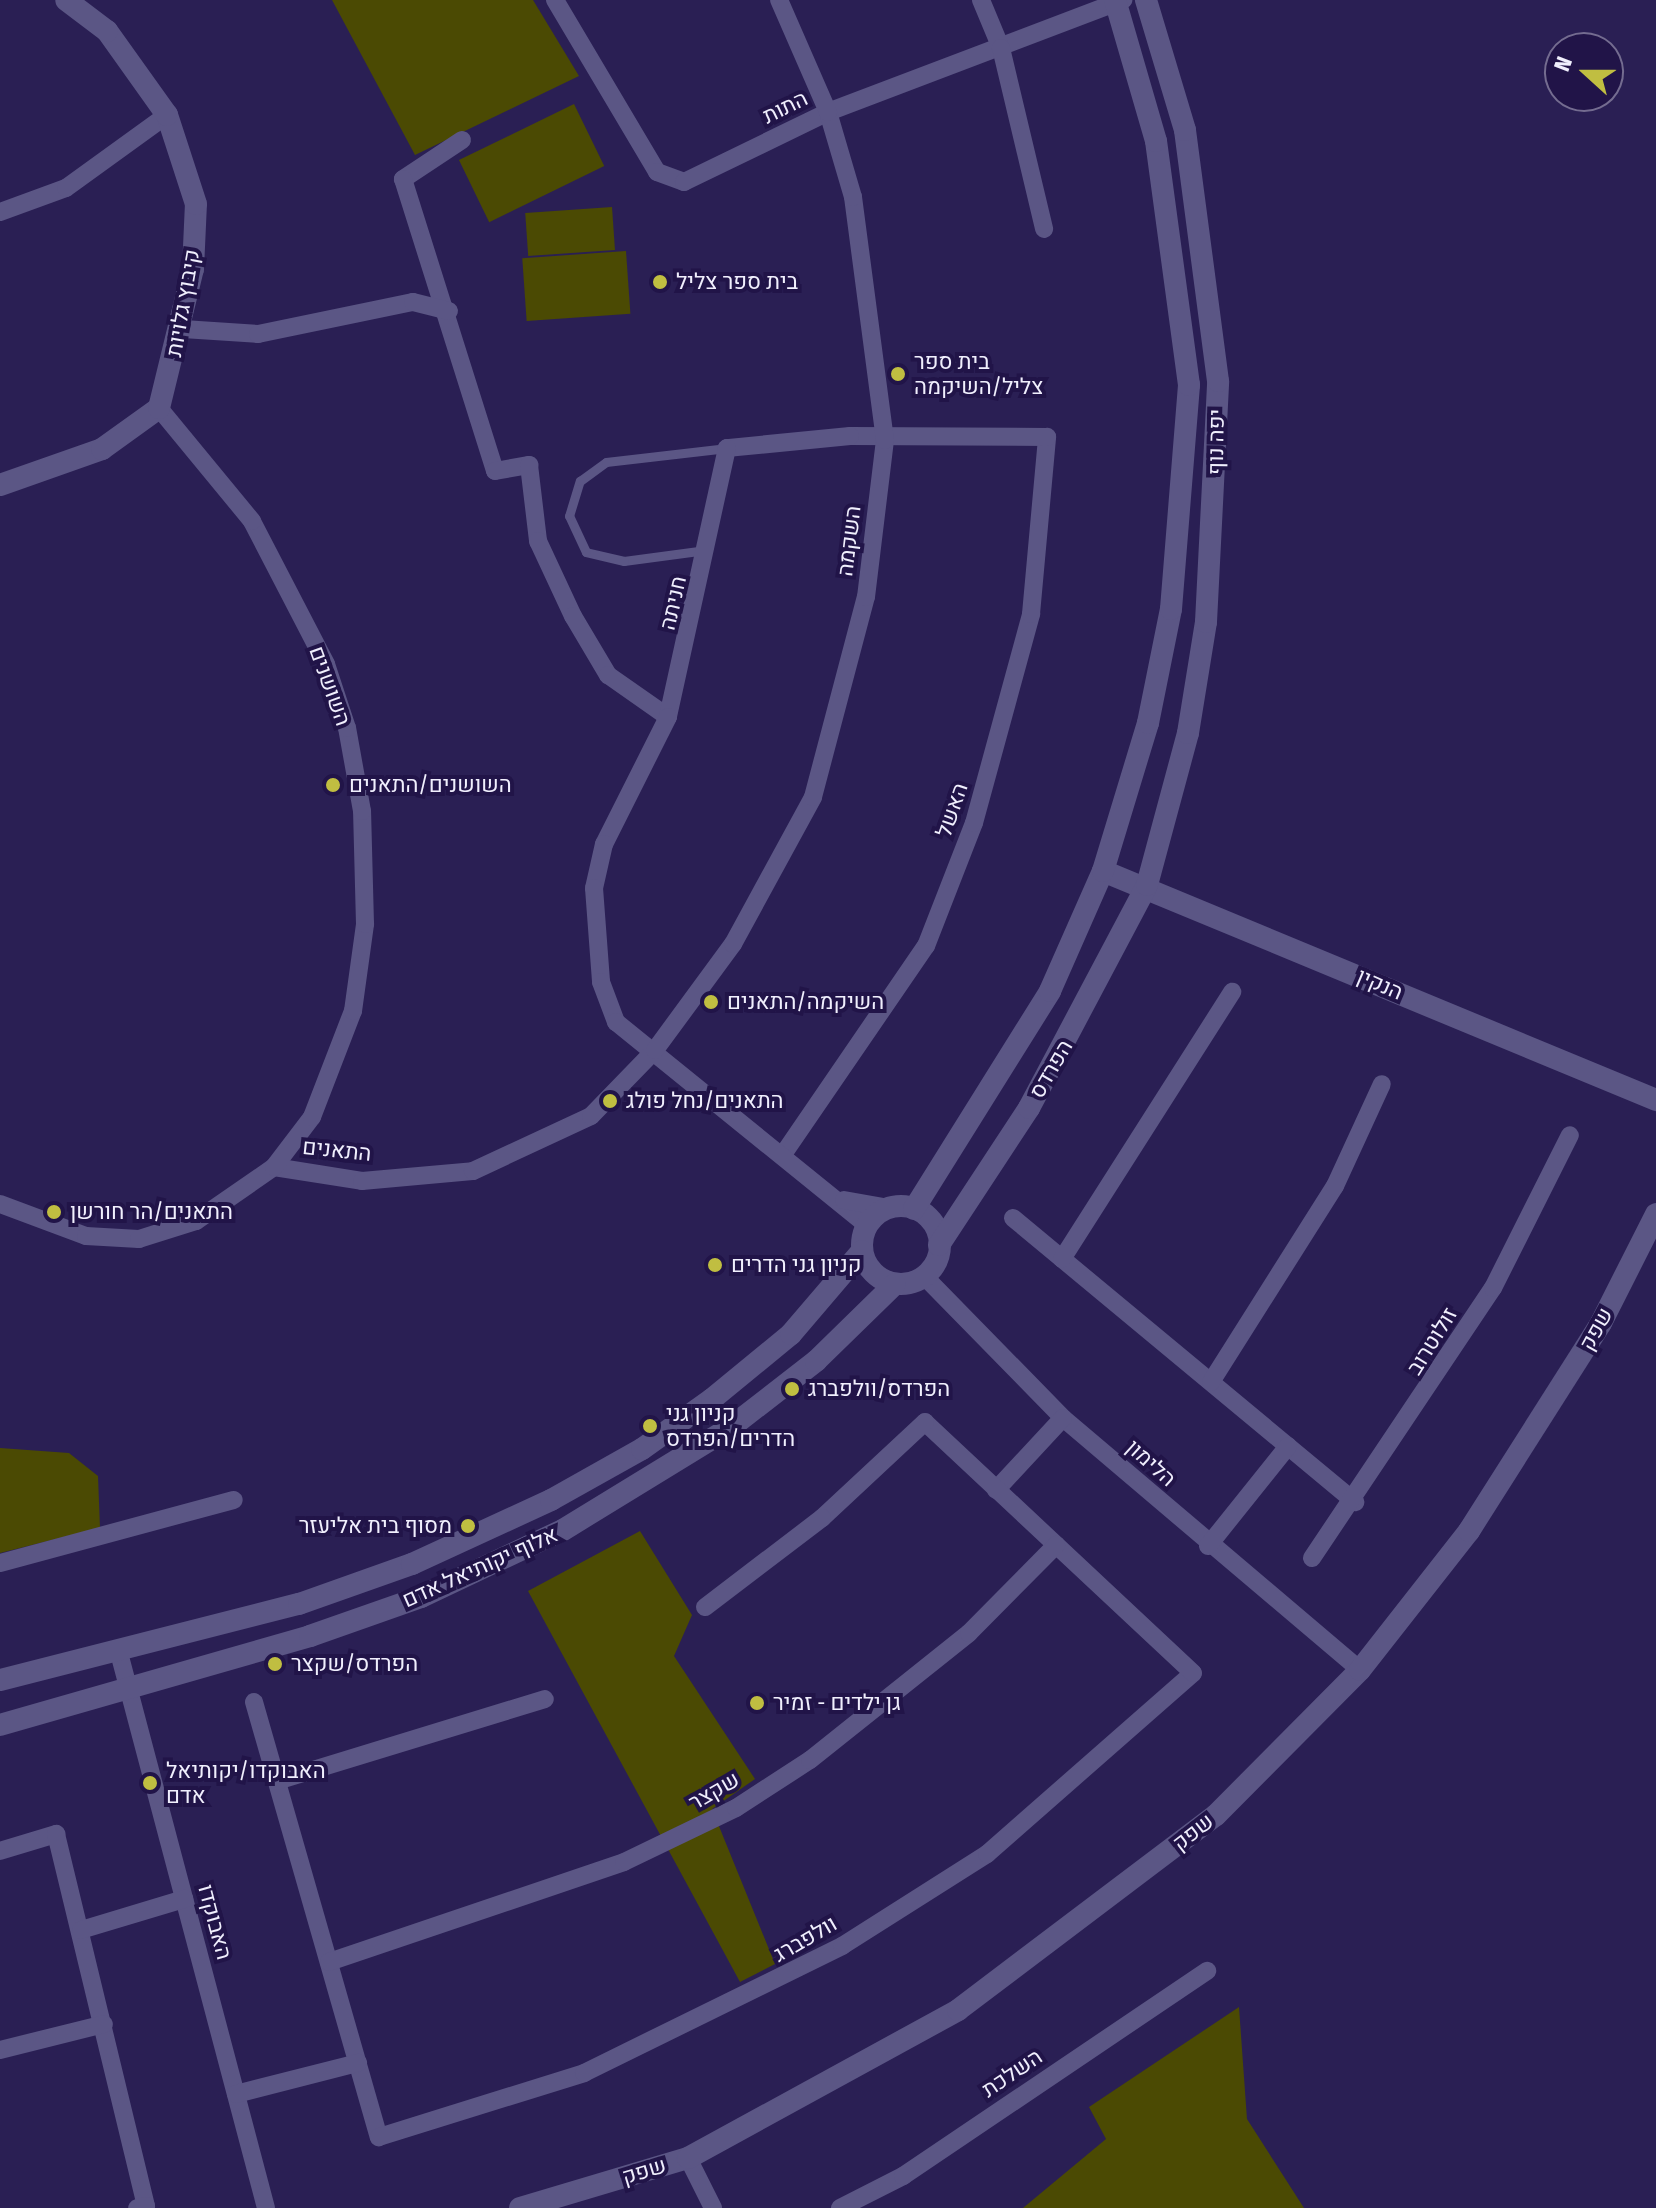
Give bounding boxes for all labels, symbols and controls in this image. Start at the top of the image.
north arrow [1544,32,1624,112]
text: N [1548,53,1578,75]
street label: התות [758,85,812,129]
street label: קיבוץ גלויות [161,247,205,359]
place label: בית ספר צליל [676,269,798,295]
marker: בית ספר צליל [651,273,669,291]
place label: בית ספר צליל/השיקמה [914,348,1043,400]
marker: בית ספר צליל/השיקמה [889,365,907,383]
street label: יפה נוף [1202,409,1230,475]
street label: השקמה [832,504,866,578]
street label: חניתה [654,573,692,633]
street label: השושנים [303,643,357,729]
place label: השושנים/התאנים [349,772,512,798]
marker: השושנים/התאנים [324,776,342,794]
street label: האשל [930,779,974,841]
street label: הנקין [1353,963,1407,1005]
place label: השיקמה/התאנים [727,989,884,1015]
marker: השיקמה/התאנים [702,993,720,1011]
street label: הפרדס [1024,1035,1078,1103]
place label: התאנים/נחל פולג [626,1088,784,1114]
marker: התאנים/נחל פולג [601,1092,619,1110]
street label: התאנים [301,1133,373,1167]
place label: התאנים/הר חורשן [70,1199,233,1225]
marker: התאנים/הר חורשן [45,1203,63,1221]
place label: קניון גני הדרים [731,1252,861,1278]
marker: קניון גני הדרים [706,1256,724,1274]
street label: זולוטרוב [1401,1302,1463,1380]
street label: שפק [1574,1303,1618,1355]
place label: הפרדס/וולפברג [808,1376,950,1402]
marker: הפרדס/וולפברג [783,1380,801,1398]
place label: קניון גני הדרים/הפרדס [666,1400,795,1452]
marker: קניון גני הדרים/הפרדס [641,1417,659,1435]
street label: הלימון [1121,1434,1181,1492]
place label: מסוף בית אליעזר [299,1513,452,1539]
marker: מסוף בית אליעזר [459,1517,477,1535]
street label: אלוף יקותיאל אדם [398,1521,562,1613]
place label: הפרדס/שקצר [291,1651,418,1677]
marker: הפרדס/שקצר [266,1655,284,1673]
place label: גן ילדים - זמיר [773,1690,901,1716]
marker: גן ילדים - זמיר [748,1694,766,1712]
place label: האבוקדו/יקותיאל אדם [166,1757,326,1808]
street label: שקצר [684,1766,744,1816]
marker: האבוקדו/יקותיאל אדם [141,1774,159,1792]
street label: שפק [1167,1808,1219,1856]
street label: האבוקדו [192,1882,238,1962]
street label: וולפברג [769,1910,841,1968]
street label: השלכת [977,2043,1047,2103]
street label: שפק [619,2152,669,2190]

